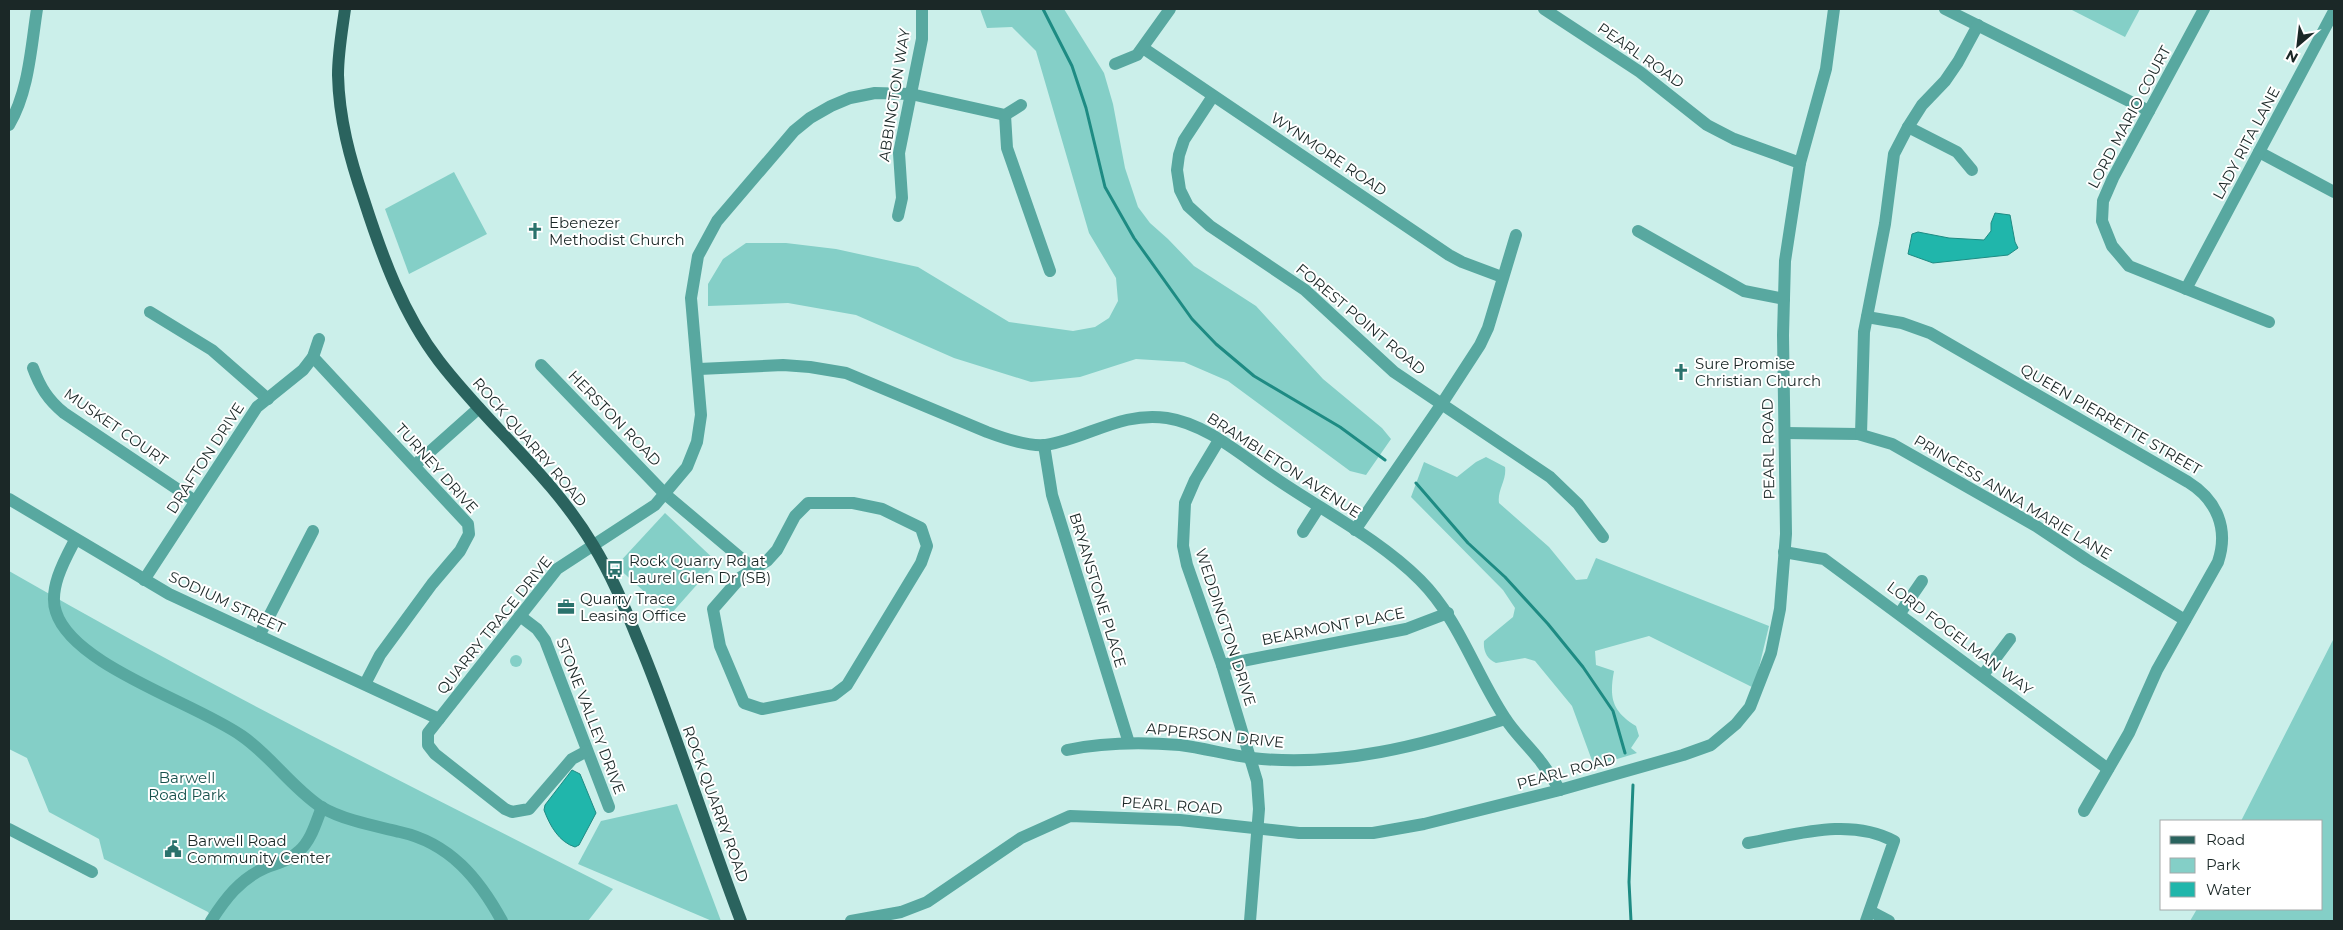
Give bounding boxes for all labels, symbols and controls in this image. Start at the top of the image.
street label: PEARL ROAD [1594,18,1688,92]
north arrow [2273,20,2323,70]
street label: ABBINGTON WAY [874,27,914,163]
street label: LORD MARIO COURT [2083,42,2175,192]
text: N [2283,46,2301,67]
street label: LADY RITA LANE [2208,83,2284,203]
street label: WYNMORE ROAD [1267,108,1391,200]
place label: Ebenezer Methodist Church [549,213,685,249]
church icon: Ebenezer Methodist Church [525,221,545,241]
street label: FOREST POINT ROAD [1292,259,1430,379]
place label: Sure Promise Christian Church [1695,354,1821,390]
street label: QUEEN PIERRETTE STREET [2017,359,2205,479]
church icon: Sure Promise Christian Church [1671,362,1691,382]
street label: HERSTON ROAD [564,366,666,470]
street label: ROCK QUARRY ROAD [469,373,591,511]
street label: MUSKET COURT [60,384,172,470]
street label: PEARL ROAD [1758,398,1778,500]
street label: DRAFTON DRIVE [162,399,248,517]
street label: BRAMBLETON AVENUE [1204,408,1364,522]
street label: TURNEY DRIVE [392,419,482,517]
street label: PRINCESS ANNA MARIE LANE [1911,430,2115,564]
street label: BRYANSTONE PLACE [1065,510,1131,670]
street label: WEDDINGTON DRIVE [1192,546,1260,708]
place label: Rock Quarry Rd at Laurel Glen Dr (SB) [629,551,771,587]
street label: QUARRY TRACE DRIVE [432,552,556,698]
bus stop icon: Rock Quarry Rd at Laurel Glen Dr (SB) [605,559,625,579]
street label: SODIUM STREET [166,567,288,637]
street label: LORD FOGELMAN WAY [1883,577,2037,699]
place label: Quarry Trace Leasing Office [580,589,686,625]
office icon: Quarry Trace Leasing Office [556,597,576,617]
street label: BEARMONT PLACE [1260,603,1406,649]
street label: STONE VALLEY DRIVE [552,635,630,797]
street label: APPERSON DRIVE [1145,718,1285,752]
street label: ROCK QUARRY ROAD [679,723,753,885]
street label: PEARL ROAD [1515,749,1617,793]
park label: Barwell Road Park [148,768,226,804]
street label: PEARL ROAD [1121,792,1223,818]
legend [2160,820,2323,910]
text: Road [2206,830,2245,849]
place label: Barwell Road Community Center [187,831,331,867]
public building icon: Barwell Road Community Center [163,839,183,859]
text: Park [2206,855,2240,874]
text: Water [2206,880,2252,899]

